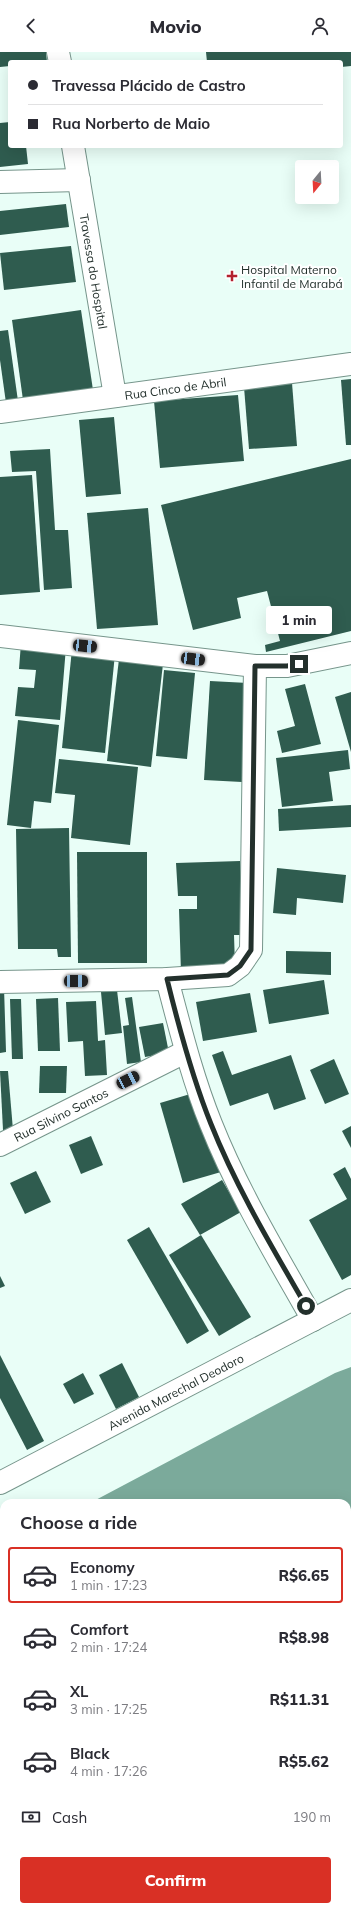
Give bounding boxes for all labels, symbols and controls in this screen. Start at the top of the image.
icon: back [20,15,42,37]
text: Movio [149,15,202,38]
icon: person [309,15,331,37]
text: Travessa Plácido de Castro [52,76,246,95]
text: Rua Norberto de Maio [52,114,210,133]
north arrow [295,160,339,204]
map controls [295,160,339,204]
street label: Travessa do Hospital [77,213,111,330]
place label: Hospital Materno Infantil de Marabá [241,262,343,291]
marker: Hospital Materno Infantil de Marabá [226,270,238,282]
street label: Rua Cinco de Abril [124,374,227,402]
callout: 1 min [266,606,332,634]
text: 1 min [282,612,316,628]
car [72,639,98,653]
car [180,652,206,666]
route end [290,655,308,673]
car [64,975,88,987]
car [115,1069,141,1091]
street label: Rua Silvino Santos [11,1084,111,1144]
route start [297,1297,315,1315]
street label: Avenida Marechal Deodoro [105,1350,246,1433]
text: Choose a ride [20,1511,137,1534]
icon: car [22,1557,58,1593]
text: Economy [70,1558,135,1577]
text: R$6.65 [278,1566,329,1585]
text: 1 min · 17:23 [70,1577,147,1593]
icon: car [22,1619,58,1655]
text: Comfort [70,1620,128,1639]
text: R$8.98 [278,1628,329,1647]
text: 2 min · 17:24 [70,1639,147,1655]
icon: car [22,1681,58,1717]
text: XL [70,1682,88,1701]
text: R$11.31 [269,1690,329,1709]
text: 3 min · 17:25 [70,1701,147,1717]
icon: car [22,1743,58,1779]
text: Black [70,1744,109,1763]
text: R$5.62 [278,1752,329,1771]
text: 4 min · 17:26 [70,1763,147,1779]
icon: cash [20,1806,42,1828]
text: Cash [52,1808,87,1827]
text: 190 m [293,1809,331,1825]
button: Confirm [20,1857,331,1903]

